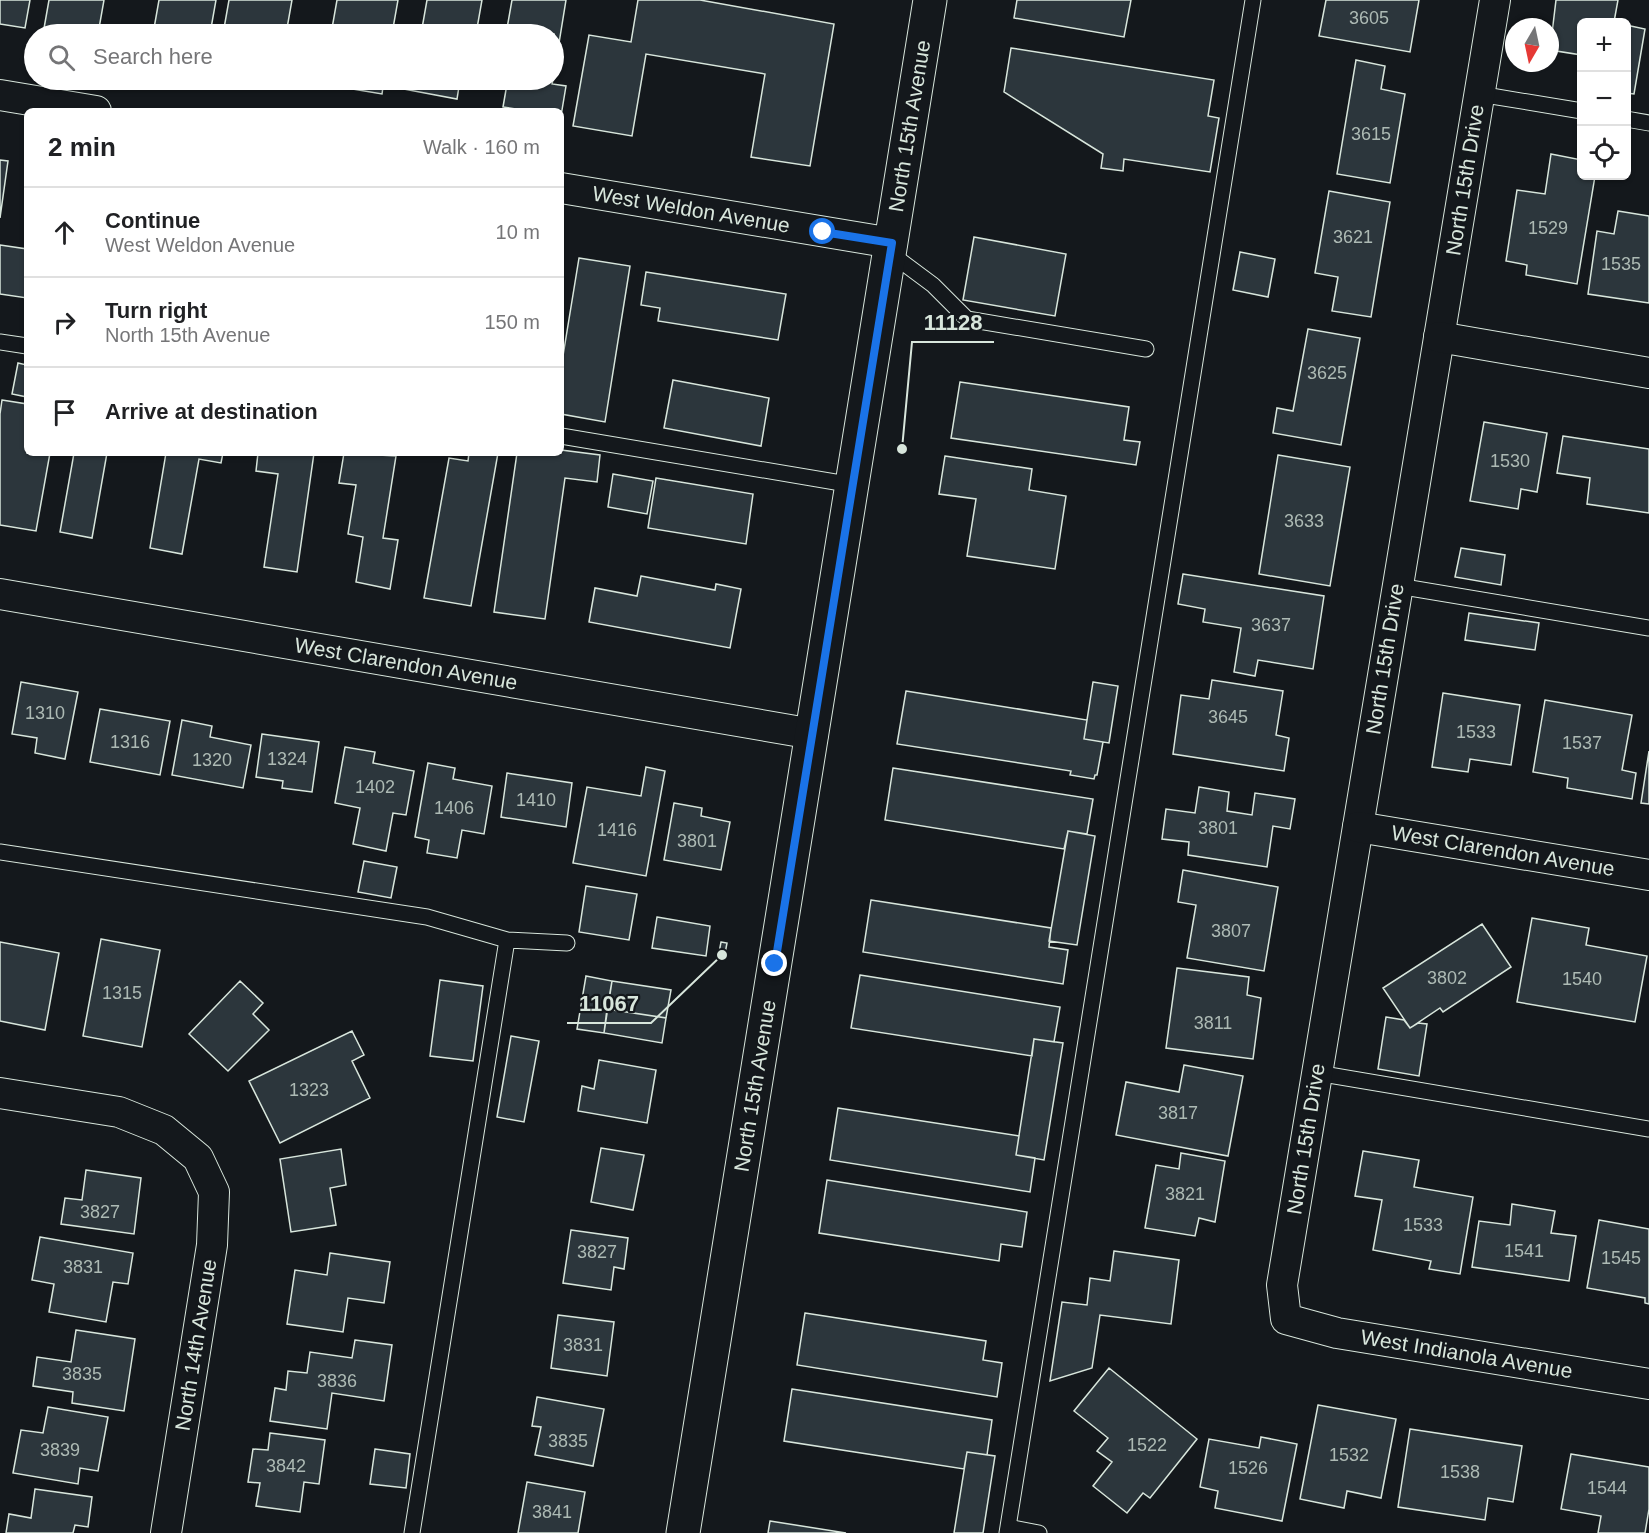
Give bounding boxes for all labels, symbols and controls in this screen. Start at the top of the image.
house number: 3605 [1349,8,1389,28]
north arrow [1505,18,1559,72]
map controls [1577,18,1631,180]
button: + [1577,18,1631,72]
search box [24,24,564,90]
street label: North 15th Avenue [884,38,934,214]
icon: search [45,41,78,74]
text: Search here [93,44,213,69]
button: − [1577,72,1631,126]
street label: North 15th Drive [1441,103,1488,257]
house number: 3615 [1351,124,1391,144]
button: locate [1577,126,1631,180]
text: 2 min [48,132,116,162]
text: Walk · 160 m [423,136,540,158]
street label: West Weldon Avenue [591,181,792,237]
text: Continue [105,208,200,233]
icon: ahead [48,216,81,249]
route start [809,218,835,244]
house number: 1529 [1528,218,1568,238]
text: 10 m [496,221,540,243]
house number: 3621 [1333,227,1373,247]
text: West Weldon Avenue [105,234,295,256]
house number: 1535 [1601,254,1641,274]
text: Turn right [105,298,207,323]
callout: 11128 [912,302,994,342]
icon: right [48,306,81,339]
text: 11128 [924,310,982,335]
text: 150 m [484,311,540,333]
text: North 15th Avenue [105,324,270,346]
house number: 3625 [1307,363,1347,383]
icon: arrive [48,396,81,429]
text: Arrive at destination [105,399,318,424]
house number: 1530 [1490,451,1530,471]
house number: 3633 [1284,511,1324,531]
street label: North 15th Drive [1361,582,1408,736]
house number: 3637 [1251,615,1291,635]
street label: West Clarendon Avenue [293,633,519,694]
house number: 1310 [25,703,65,723]
house number: 3645 [1208,707,1248,727]
house number: 1533 [1456,722,1496,742]
house number: 1316 [110,732,150,752]
house number: 1537 [1562,733,1602,753]
house number: 1324 [267,749,307,769]
house number: 1320 [192,750,232,770]
house number: 1402 [355,777,395,797]
house number: 1410 [516,790,556,810]
house number: 1406 [434,798,474,818]
house number: 3801 [1198,818,1238,838]
house number: 1416 [597,820,637,840]
street label: West Clarendon Avenue [1390,821,1616,880]
house number: 3801 [677,831,717,851]
house number: 3807 [1211,921,1251,941]
route end [761,950,787,976]
house number: 3802 [1427,968,1467,988]
house number: 1540 [1562,969,1602,989]
house number: 1315 [102,983,142,1003]
callout: 11067 [567,983,651,1023]
text: 11067 [579,991,639,1016]
street label: North 15th Avenue [729,998,780,1173]
house number: 3811 [1194,1013,1232,1033]
street label: North 15th Drive [1282,1062,1329,1216]
house number: 1323 [289,1080,329,1100]
house number: 3817 [1158,1103,1198,1123]
house number: 3821 [1165,1184,1205,1204]
house number: 3827 [80,1202,120,1222]
house number: 1533 [1403,1215,1443,1235]
house number: 1541 [1504,1241,1544,1261]
house number: 3827 [577,1242,617,1262]
house number: 1545 [1601,1248,1641,1268]
house number: 3831 [63,1257,103,1277]
street label: North 14th Avenue [171,1257,220,1432]
street label: West Indianola Avenue [1359,1325,1574,1382]
house number: 3831 [563,1335,603,1355]
house number: 3835 [62,1364,102,1384]
house number: 3836 [317,1371,357,1391]
house number: 3835 [548,1431,588,1451]
house number: 1522 [1127,1435,1167,1455]
house number: 3839 [40,1440,80,1460]
house number: 1532 [1329,1445,1369,1465]
house number: 3842 [266,1456,306,1476]
house number: 1526 [1228,1458,1268,1478]
house number: 1538 [1440,1462,1480,1482]
house number: 1544 [1587,1478,1627,1498]
house number: 3841 [532,1502,572,1522]

